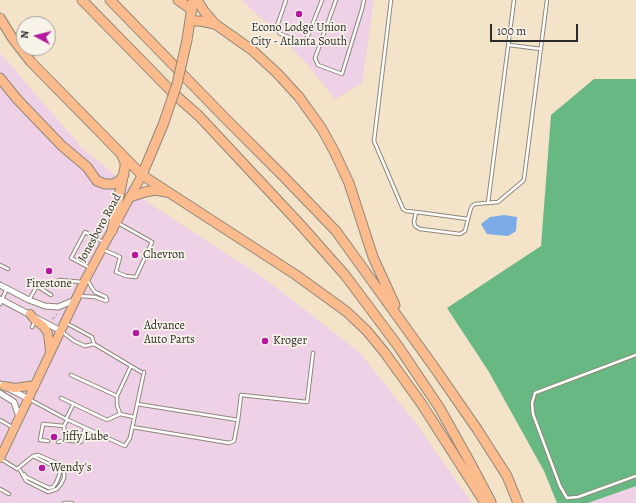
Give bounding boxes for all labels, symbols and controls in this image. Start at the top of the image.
marker: Econo Lodge Union City - Atlanta South [294,9,304,19]
north arrow [16,16,56,56]
scale bar [492,16,580,42]
place label: Econo Lodge Union City - Atlanta South [251,21,347,49]
text: 100 m [497,23,526,39]
text: N [17,30,33,39]
street label: Jonesboro Road [75,191,125,265]
place label: Chevron [143,248,185,262]
marker: Chevron [130,250,140,260]
marker: Firestone [44,266,54,276]
place label: Firestone [26,277,72,291]
place label: Advance Auto Parts [144,319,195,347]
marker: Advance Auto Parts [131,328,141,338]
place label: Kroger [273,334,307,348]
marker: Kroger [260,336,270,346]
place label: Jiffy Lube [62,430,108,444]
marker: Jiffy Lube [49,432,59,442]
place label: Wendy's [50,461,92,475]
marker: Wendy's [37,463,47,473]

